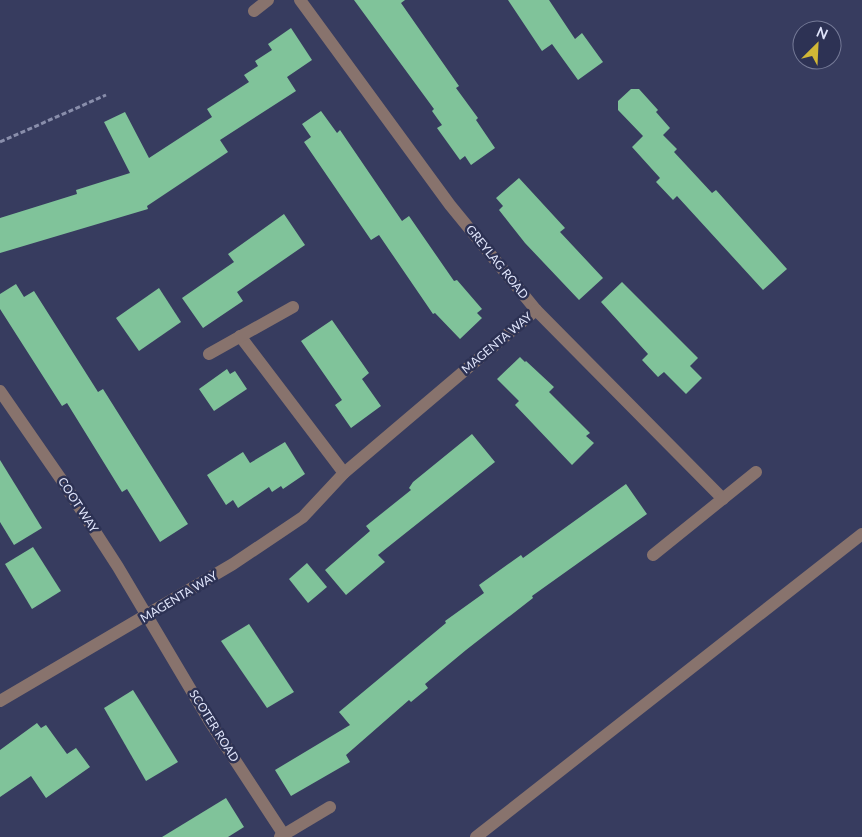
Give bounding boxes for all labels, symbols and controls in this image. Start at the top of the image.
north arrow [792,20,842,70]
text: N [814,23,831,43]
street label: GREYLAG ROAD [463,222,532,302]
street label: MAGENTA WAY [458,308,535,376]
street label: COOT WAY [55,474,102,536]
street label: MAGENTA WAY [137,567,221,626]
street label: SCOTER ROAD [186,687,243,765]

